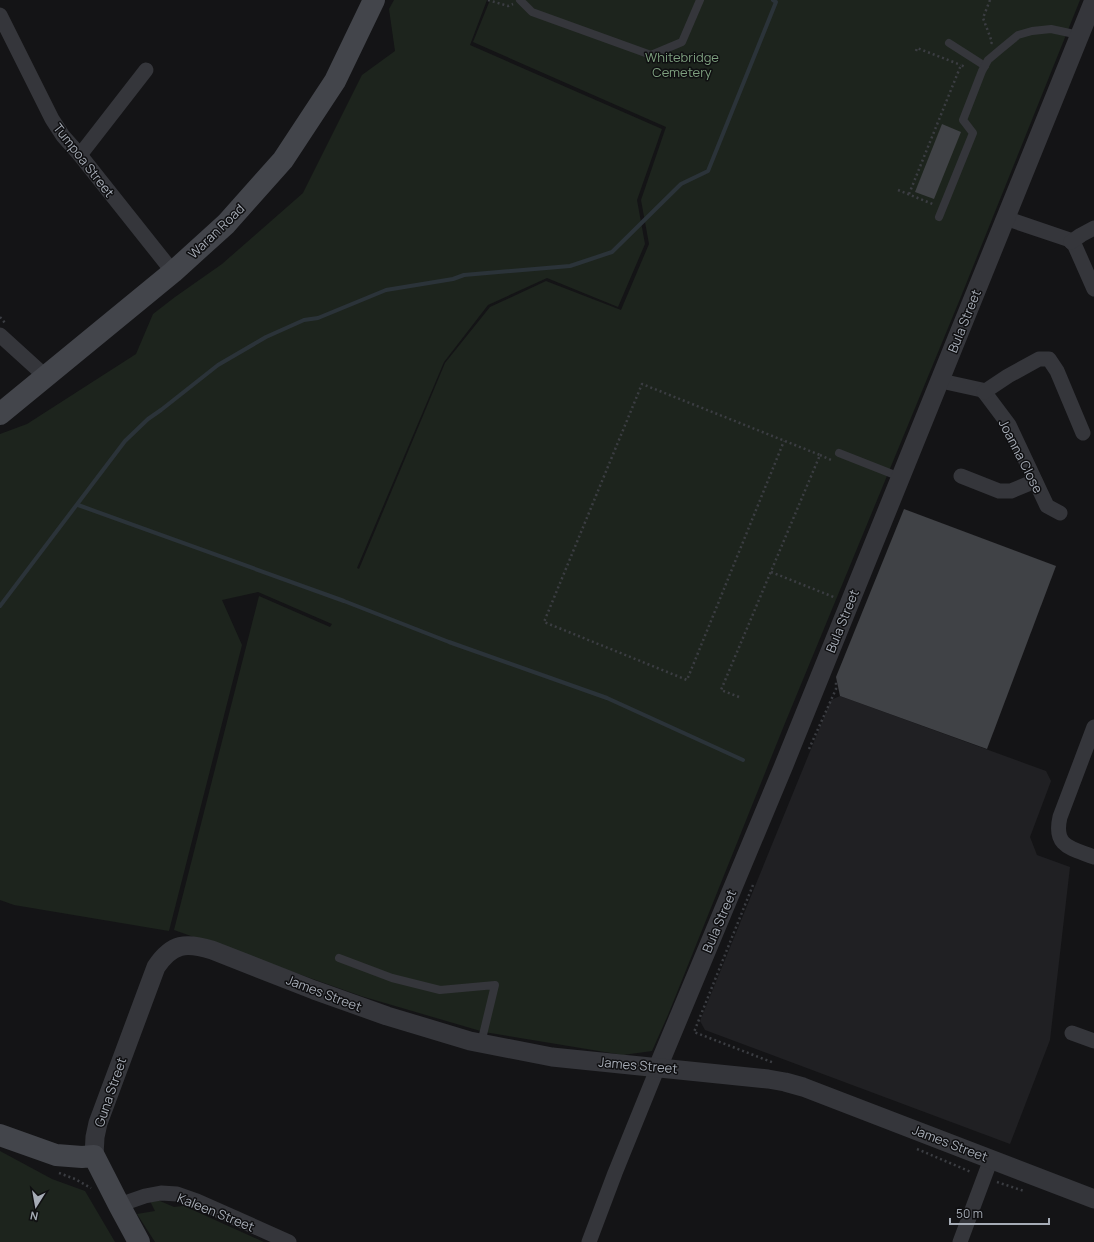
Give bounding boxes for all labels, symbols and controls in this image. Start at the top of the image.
park label: Whitebridge Cemetery [645,48,719,81]
street label: Tumpoa Street [49,119,119,201]
street label: Waran Road [184,200,248,262]
street label: Bula Street [943,287,985,355]
street label: Joanna Close [995,416,1047,496]
street label: Bula Street [821,587,863,655]
street label: Bula Street [698,887,740,955]
street label: James Street [284,970,364,1016]
street label: James Street [598,1053,678,1077]
street label: Guna Street [90,1055,130,1129]
street label: James Street [910,1120,990,1166]
north arrow [16,1186,56,1226]
street label: Kaleen Street [175,1188,257,1236]
scale bar [950,1200,1049,1226]
text: 50 m [956,1205,983,1222]
text: N [29,1208,39,1224]

